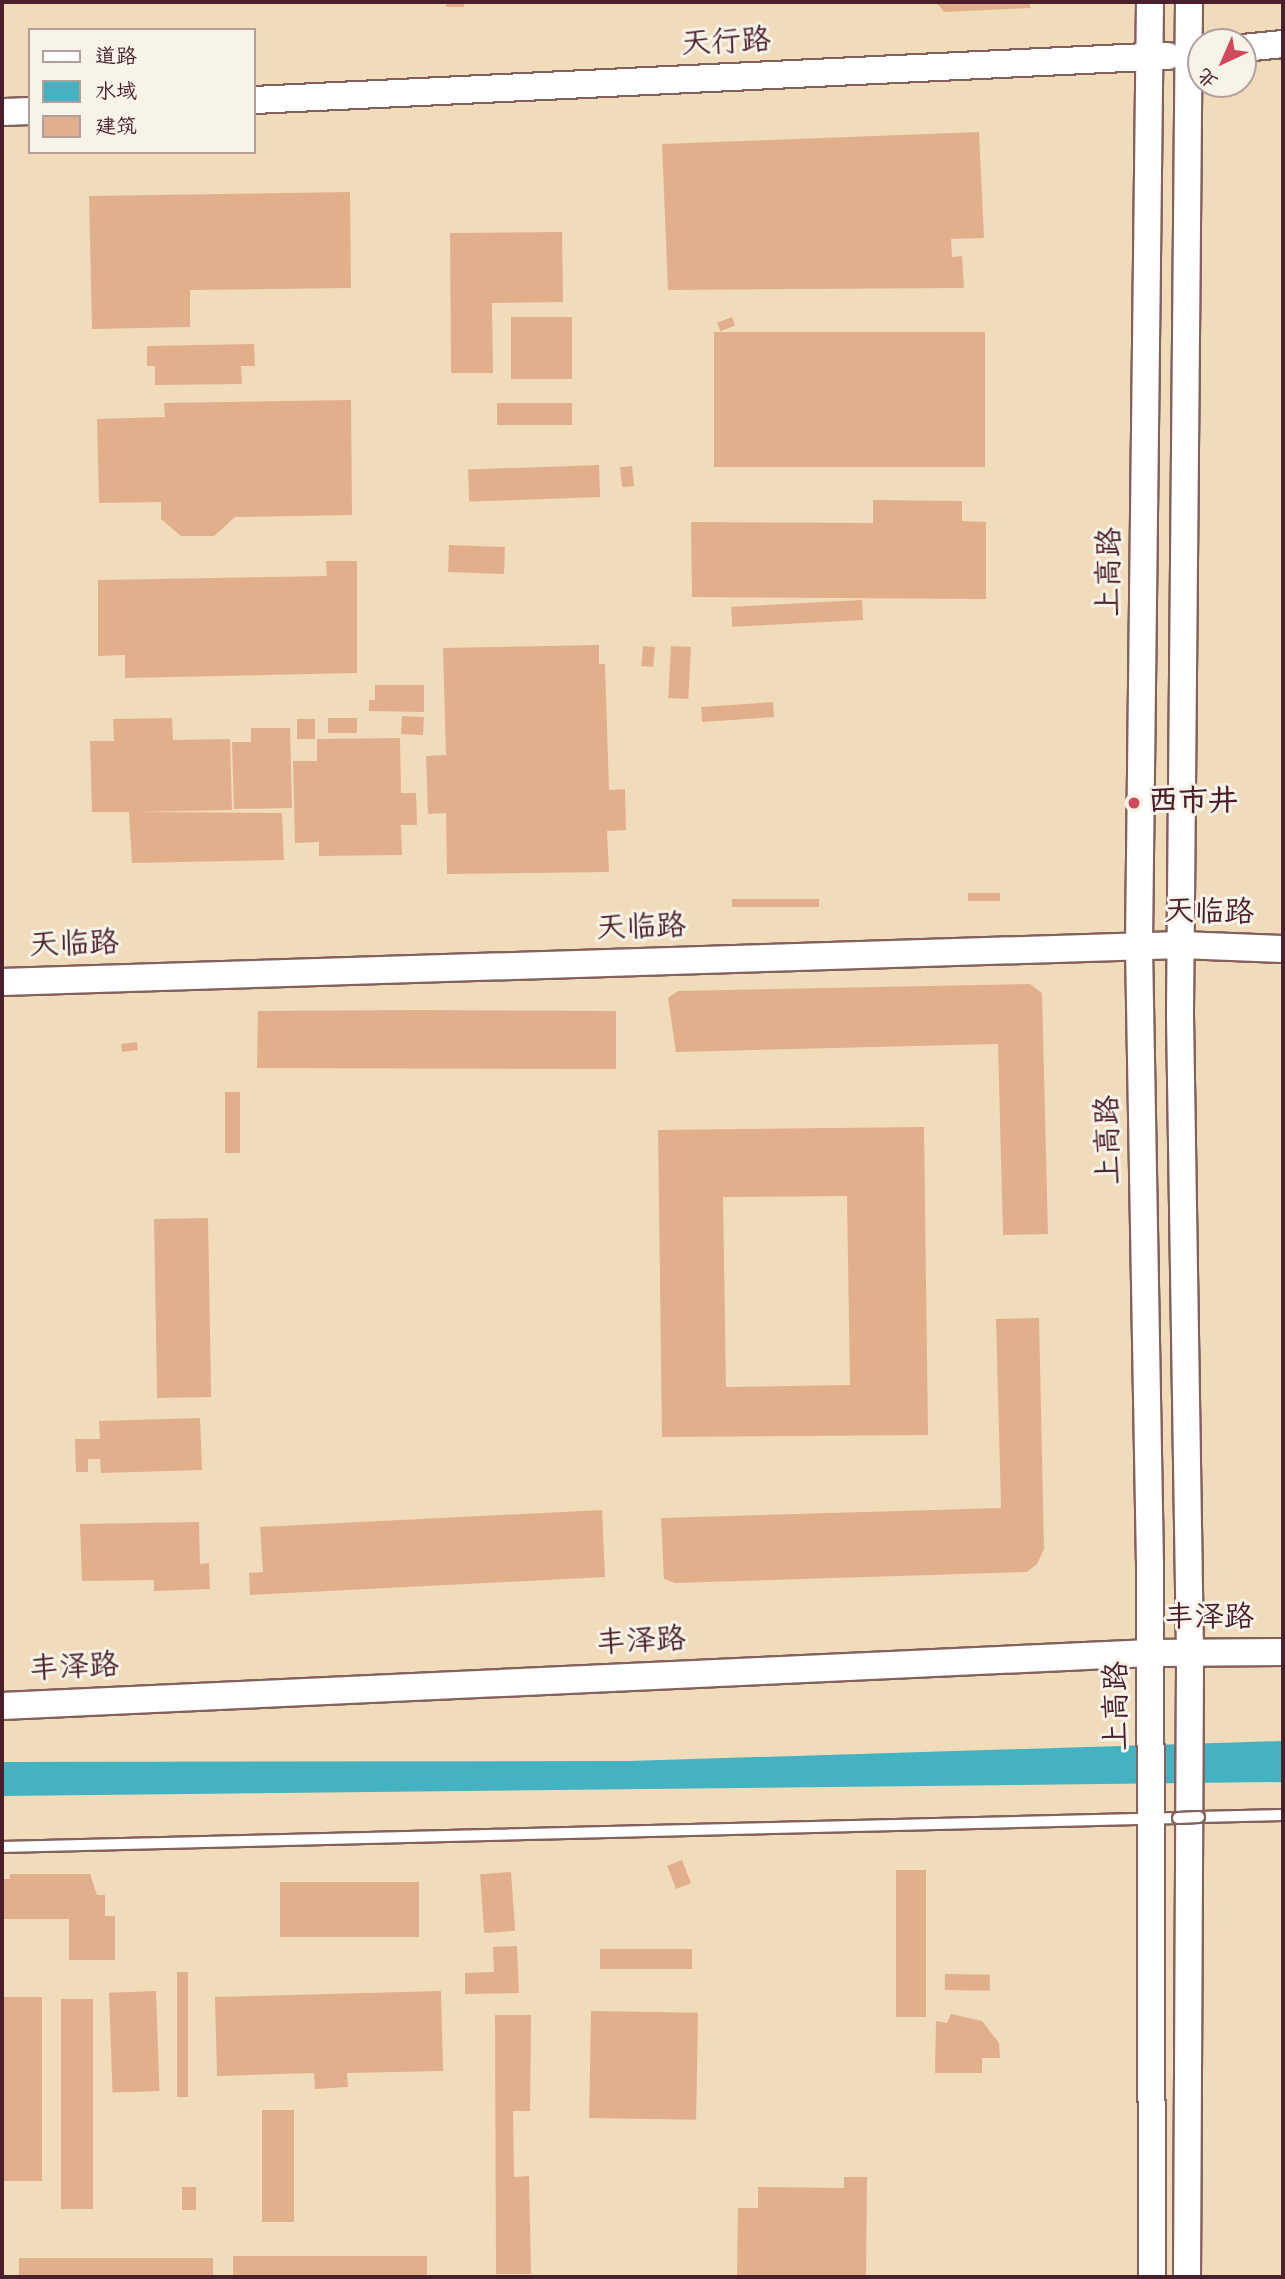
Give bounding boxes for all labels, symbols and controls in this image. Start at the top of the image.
street label: 天行路 [680,24,772,64]
legend [28,28,256,154]
north arrow [1187,28,1257,98]
text: 道路 [95,43,137,73]
text: 北 [1192,61,1225,93]
text: 水域 [95,78,137,108]
text: 建筑 [95,113,137,143]
street label: 上高路 [1092,527,1130,617]
place label: 西市井 [1148,785,1238,821]
marker: 西市井 [1126,795,1142,811]
street label: 天临路 [1164,895,1254,933]
street label: 天临路 [595,909,687,949]
street label: 天临路 [28,926,120,966]
street label: 上高路 [1091,1095,1129,1185]
street label: 丰泽路 [1164,1601,1254,1637]
street label: 丰泽路 [595,1623,687,1663]
street label: 丰泽路 [28,1649,120,1689]
street label: 上高路 [1100,1661,1136,1751]

